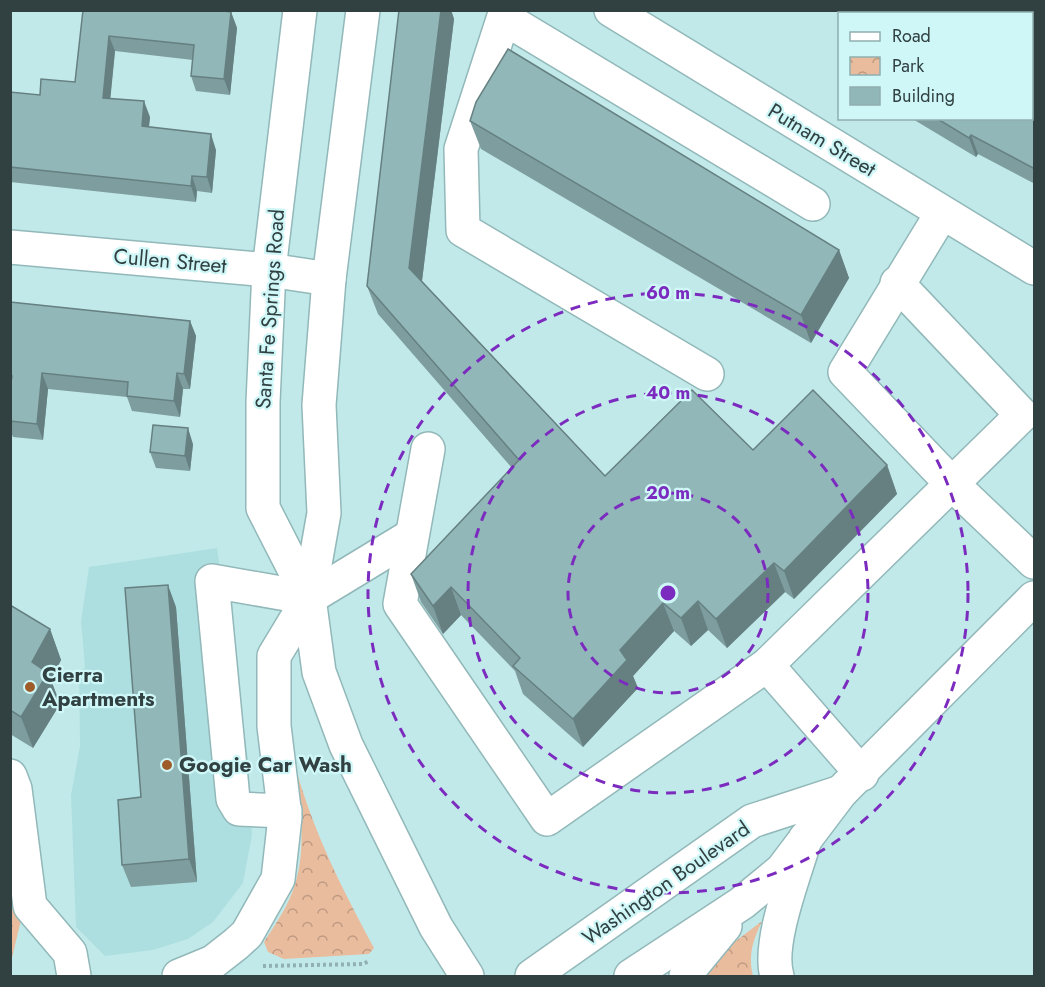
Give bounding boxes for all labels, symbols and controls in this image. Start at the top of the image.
legend [838,12,1033,120]
text: Road [892,23,931,49]
text: Park [892,53,924,79]
text: Building [892,83,955,109]
street label: Putnam Street [762,96,882,184]
street label: Santa Fe Springs Road [248,208,292,410]
street label: Cullen Street [112,241,228,281]
text: 60 m [646,280,690,306]
text: 40 m [646,380,690,406]
text: 20 m [646,480,690,506]
centre of rings [658,583,678,603]
place label: Cierra Apartments [41,660,155,714]
marker: Cierra Apartments [23,680,37,694]
place label: Googie Car Wash [179,750,352,780]
marker: Googie Car Wash [160,758,174,772]
street label: Washington Boulevard [576,814,756,952]

